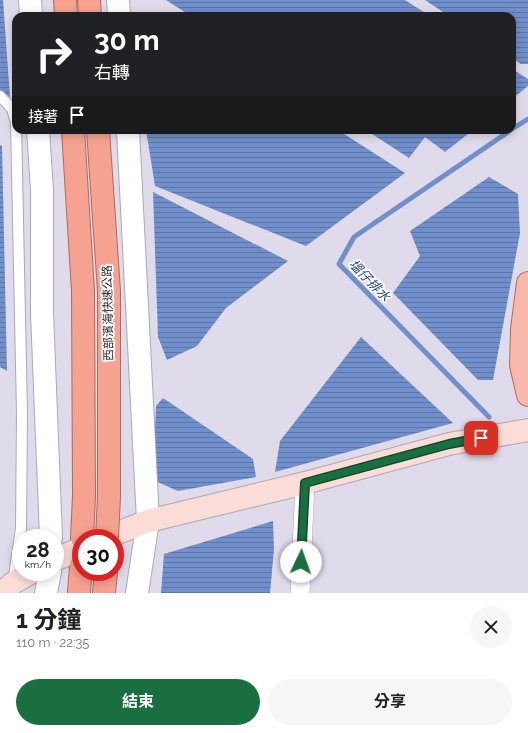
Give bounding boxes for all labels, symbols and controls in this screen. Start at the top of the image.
text: 30 m [94,24,160,57]
icon: right [28,28,80,80]
text: 右轉 [94,62,130,83]
icon: arrive [66,104,88,126]
text: 接著 [28,108,58,126]
water label: 塭仔排水 [346,256,394,305]
street label: 西部濱海快速公路 [100,265,116,361]
pin [464,421,498,455]
icon: arrive [470,427,492,449]
speed limit sign: 30 [72,529,124,581]
text: 28 [26,538,50,562]
position arrow [280,541,322,583]
text: km/h [25,559,51,570]
text: 1 分鐘 [16,605,82,634]
button: close [470,606,512,648]
text: 110 m · 22:35 [16,635,89,650]
button: 結束 [16,679,260,725]
button: 分享 [268,679,512,725]

